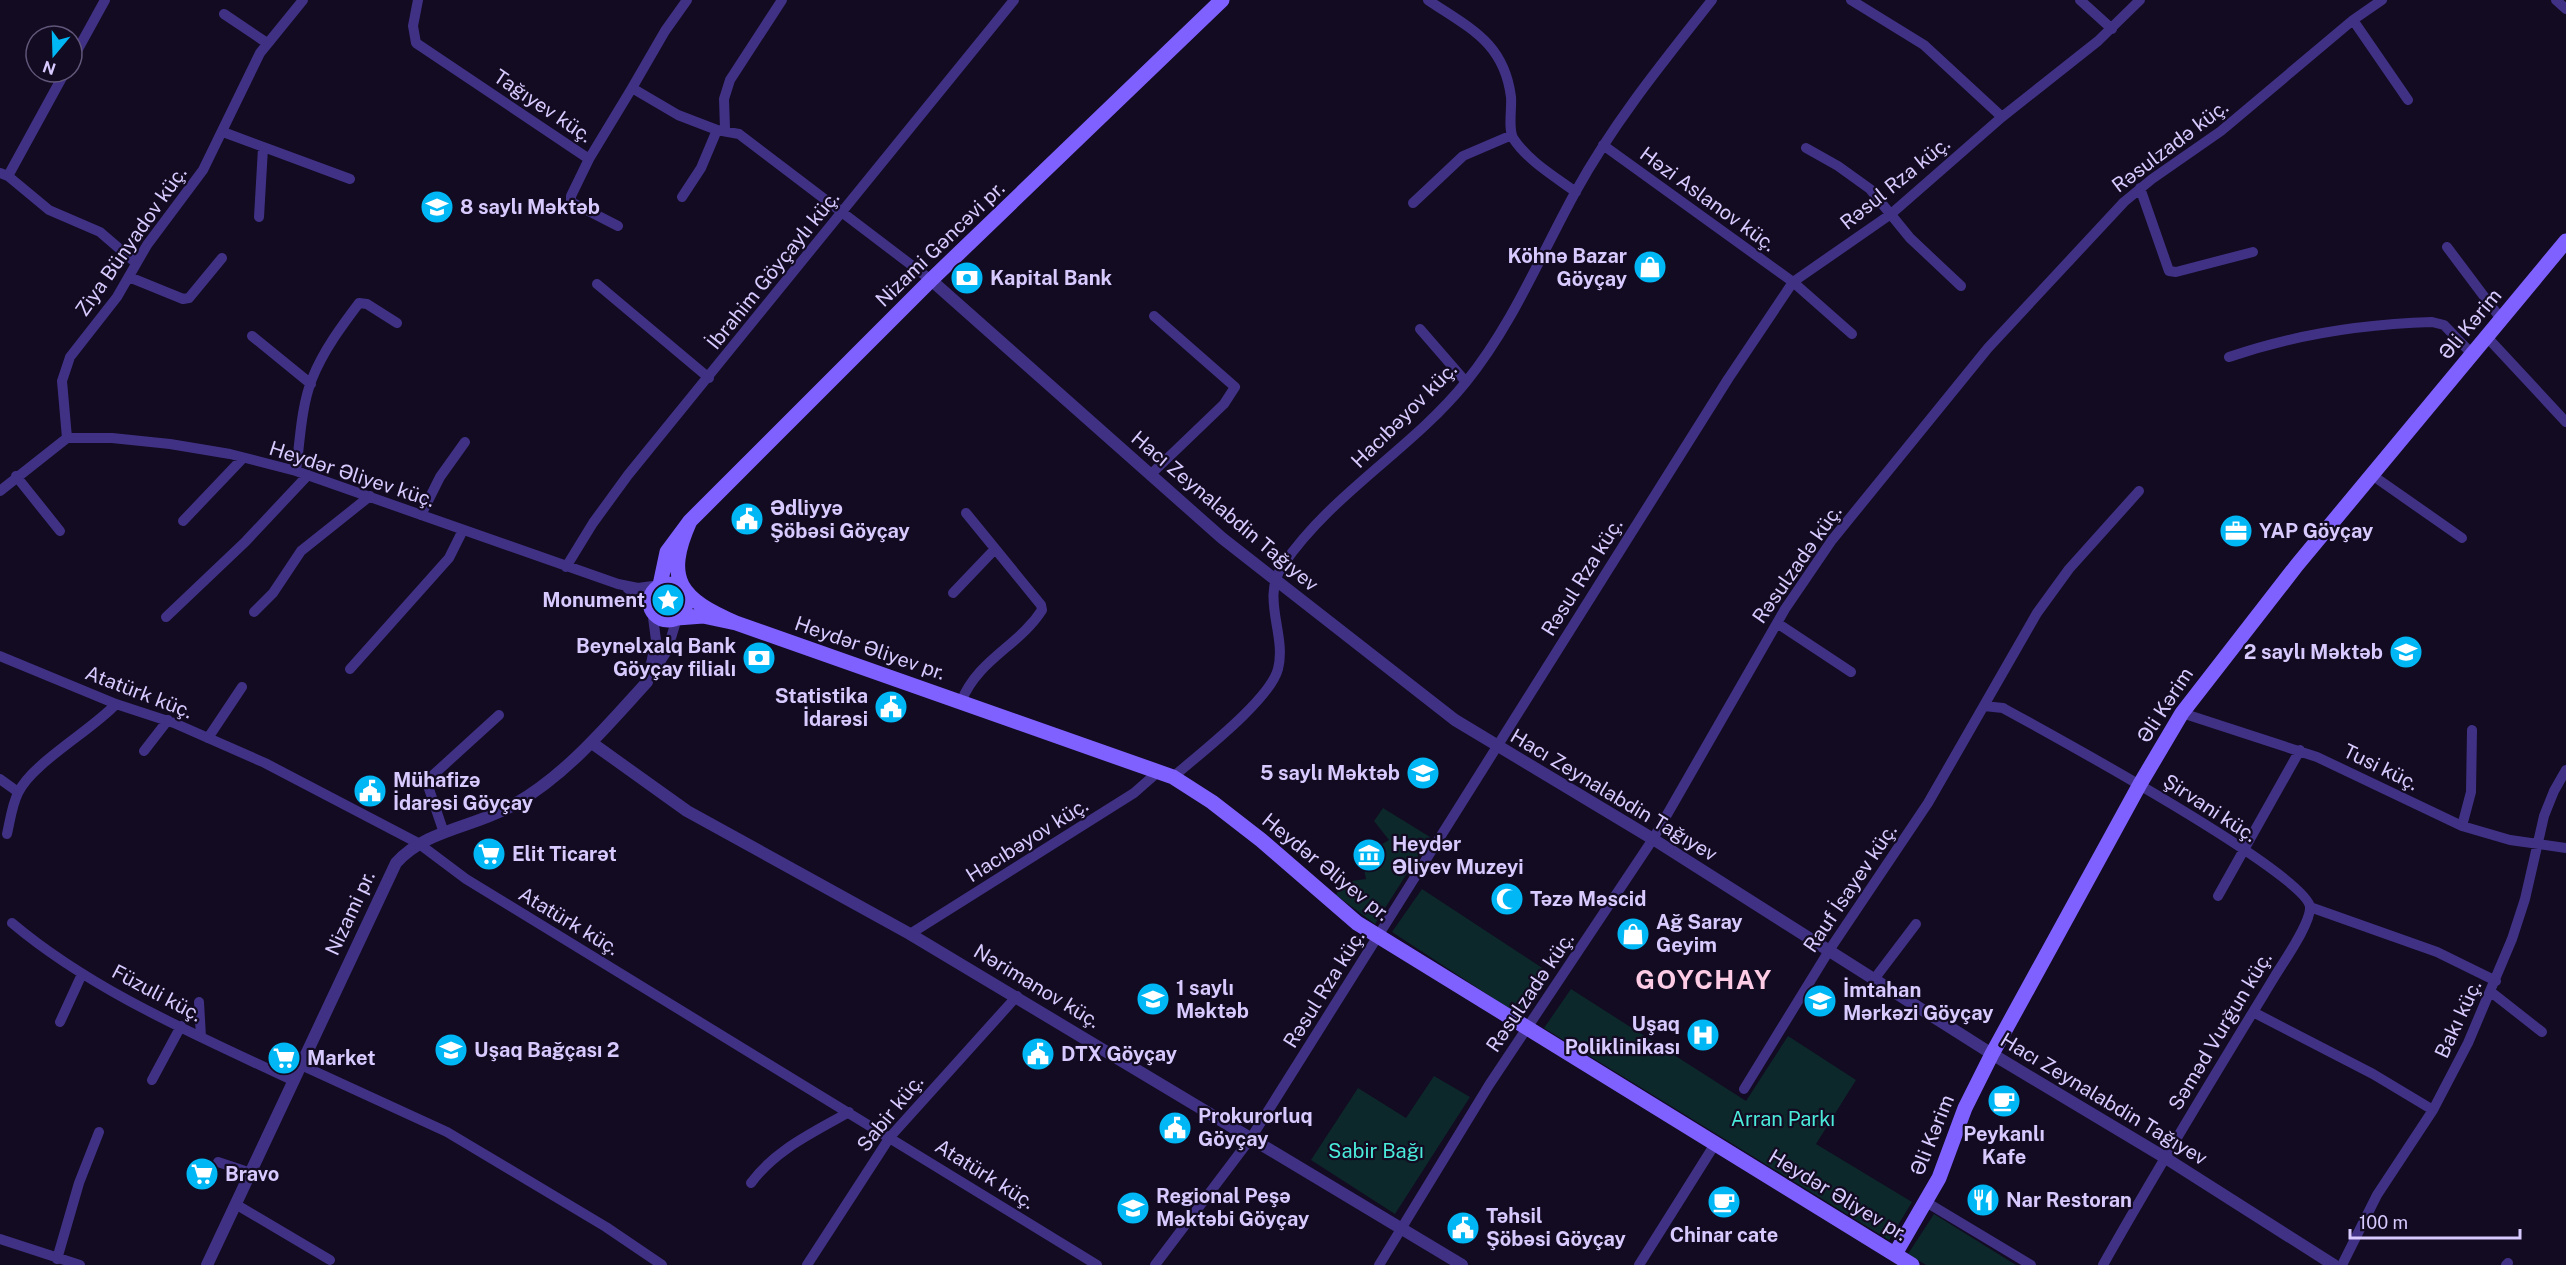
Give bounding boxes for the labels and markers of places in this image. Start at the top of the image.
school or university icon: 8 saylı Məktəb [419,189,455,225]
place label: 8 saylı Məktəb [460,195,600,219]
place label: Köhnə Bazar Göyçay [1507,244,1627,291]
shop icon: Köhnə Bazar Göyçay [1632,249,1668,285]
bank icon: Kapital Bank [949,260,985,296]
place label: Kapital Bank [990,266,1113,290]
place label: Ədliyyə Şöbəsi Göyçay [770,496,910,543]
public building icon: Ədliyyə Şöbəsi Göyçay [729,501,765,537]
office icon: YAP Göyçay [2218,513,2254,549]
place label: YAP Göyçay [2259,519,2373,543]
place icon: Monument [650,582,686,618]
place label: Monument [542,588,645,612]
place label: Beynəlxalq Bank Göyçay filialı [576,634,736,681]
school or university icon: 2 saylı Məktəb [2388,634,2424,670]
bank icon: Beynəlxalq Bank Göyçay filialı [741,640,777,676]
place label: 2 saylı Məktəb [2244,640,2383,664]
place label: Statistika İdarəsi [775,684,868,731]
public building icon: Statistika İdarəsi [873,689,909,725]
school or university icon: 5 saylı Məktəb [1405,755,1441,791]
place label: 5 saylı Məktəb [1260,761,1400,785]
place label: Mühafizə İdarəsi Göyçay [393,768,533,815]
public building icon: Mühafizə İdarəsi Göyçay [352,773,388,809]
place label: Heydər Əliyev Muzeyi [1392,832,1524,879]
supermarket icon: Elit Ticarət [471,836,507,872]
museum icon: Heydər Əliyev Muzeyi [1351,837,1387,873]
place label: Elit Ticarət [512,842,617,866]
mosque icon: Təzə Məscid [1489,881,1525,917]
place label: Təzə Məscid [1530,887,1646,911]
place label: Ağ Saray Geyim [1656,910,1743,957]
shop icon: Ağ Saray Geyim [1615,916,1651,952]
place label: 1 saylı Məktəb [1176,976,1249,1023]
place label: İmtahan Mərkəzi Göyçay [1843,977,1993,1025]
school or university icon: 1 saylı Məktəb [1135,981,1171,1017]
school or university icon: İmtahan Mərkəzi Göyçay [1802,983,1838,1019]
place label: Uşaq Poliklinikası [1565,1012,1680,1059]
hospital icon: Uşaq Poliklinikası [1685,1017,1721,1053]
school or university icon: Uşaq Bağçası 2 [433,1032,469,1068]
public building icon: DTX Göyçay [1020,1036,1056,1072]
place label: Uşaq Bağçası 2 [474,1038,620,1062]
supermarket icon: Market [266,1040,302,1076]
place label: DTX Göyçay [1061,1042,1177,1066]
place label: Market [307,1046,375,1070]
cafe icon: Peykanlı Kafe [1986,1083,2022,1119]
place label: Prokurorluq Göyçay [1198,1104,1313,1151]
public building icon: Prokurorluq Göyçay [1157,1110,1193,1146]
place label: Peykanlı Kafe [1963,1122,2045,1169]
supermarket icon: Bravo [184,1156,220,1192]
place label: Bravo [225,1162,279,1186]
restaurant icon: Nar Restoran [1965,1182,2001,1218]
place label: Regional Peşə Məktəbi Göyçay [1156,1184,1309,1231]
cafe icon: Chinar cate [1706,1184,1742,1220]
place label: Nar Restoran [2006,1188,2132,1212]
school or university icon: Regional Peşə Məktəbi Göyçay [1115,1190,1151,1226]
place label: Təhsil Şöbəsi Göyçay [1486,1204,1626,1251]
public building icon: Təhsil Şöbəsi Göyçay [1445,1210,1481,1246]
place label: Chinar cate [1670,1223,1778,1247]

